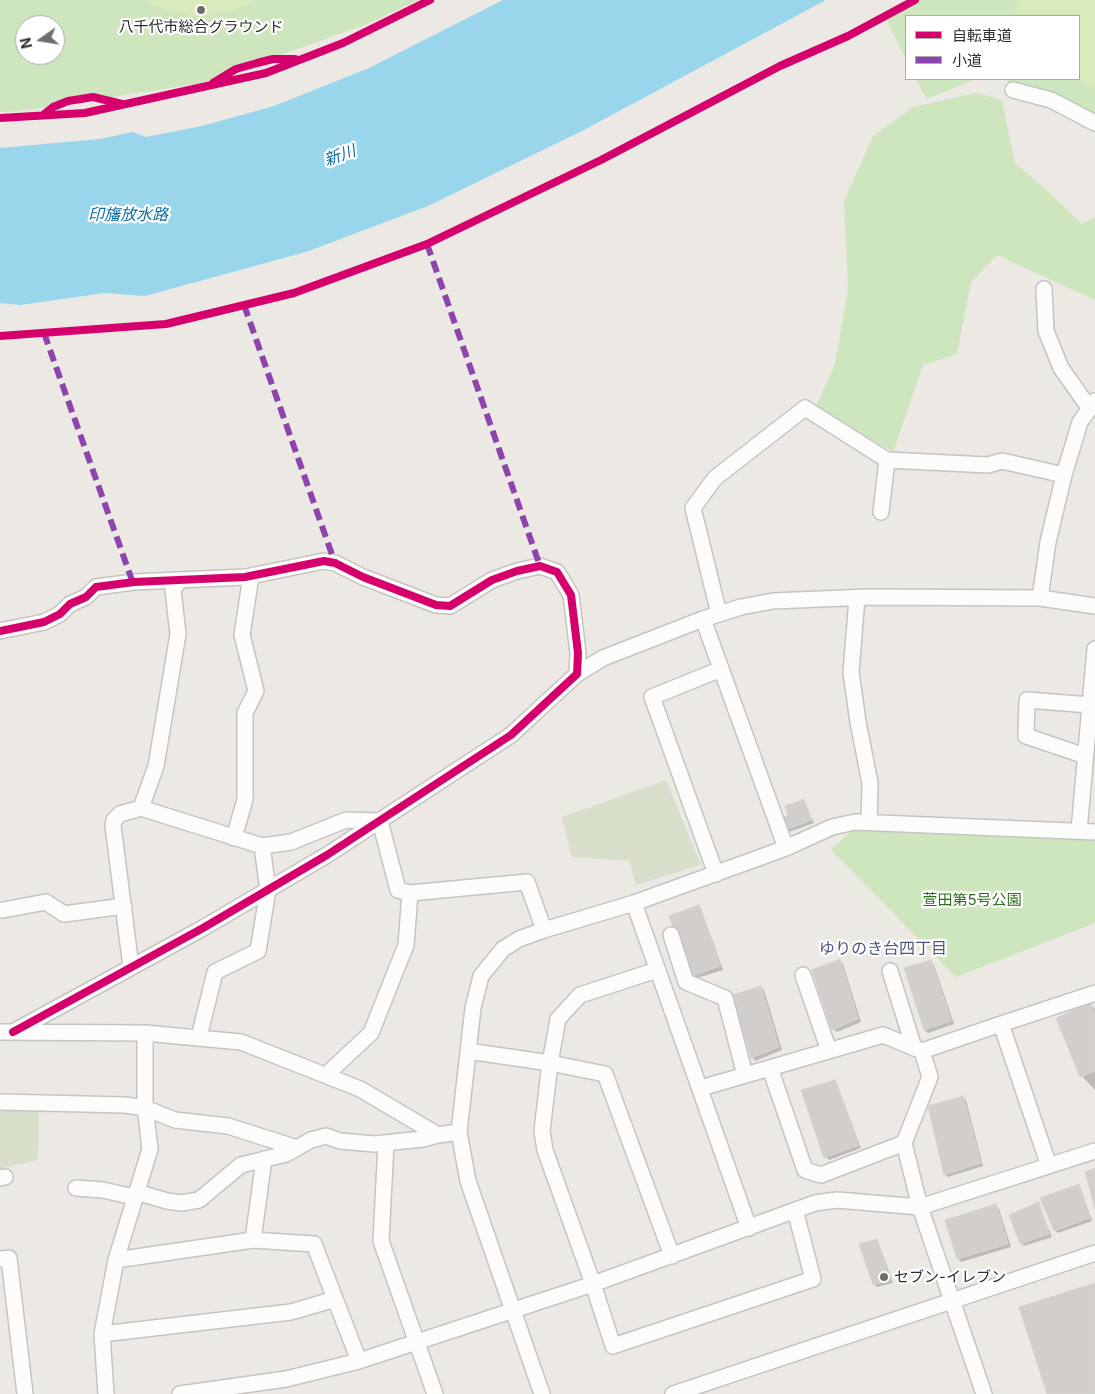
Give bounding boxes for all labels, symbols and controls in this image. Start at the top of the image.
marker: 八千代市総合グラウンド [195,4,207,16]
north arrow [15,15,65,65]
legend [905,15,1080,80]
place label: 八千代市総合グラウンド [119,18,283,36]
text: 自転車道 [952,26,1012,45]
text: N [16,36,35,50]
text: 小道 [952,51,982,70]
water label: 新川 [322,142,358,170]
water label: 印旛放水路 [88,205,168,225]
park label: 萱田第5号公園 [922,891,1022,909]
district label: ゆりのき台四丁目 [819,939,947,959]
place label: セブン-イレブン [894,1268,1006,1286]
marker: セブン-イレブン [878,1271,890,1283]

